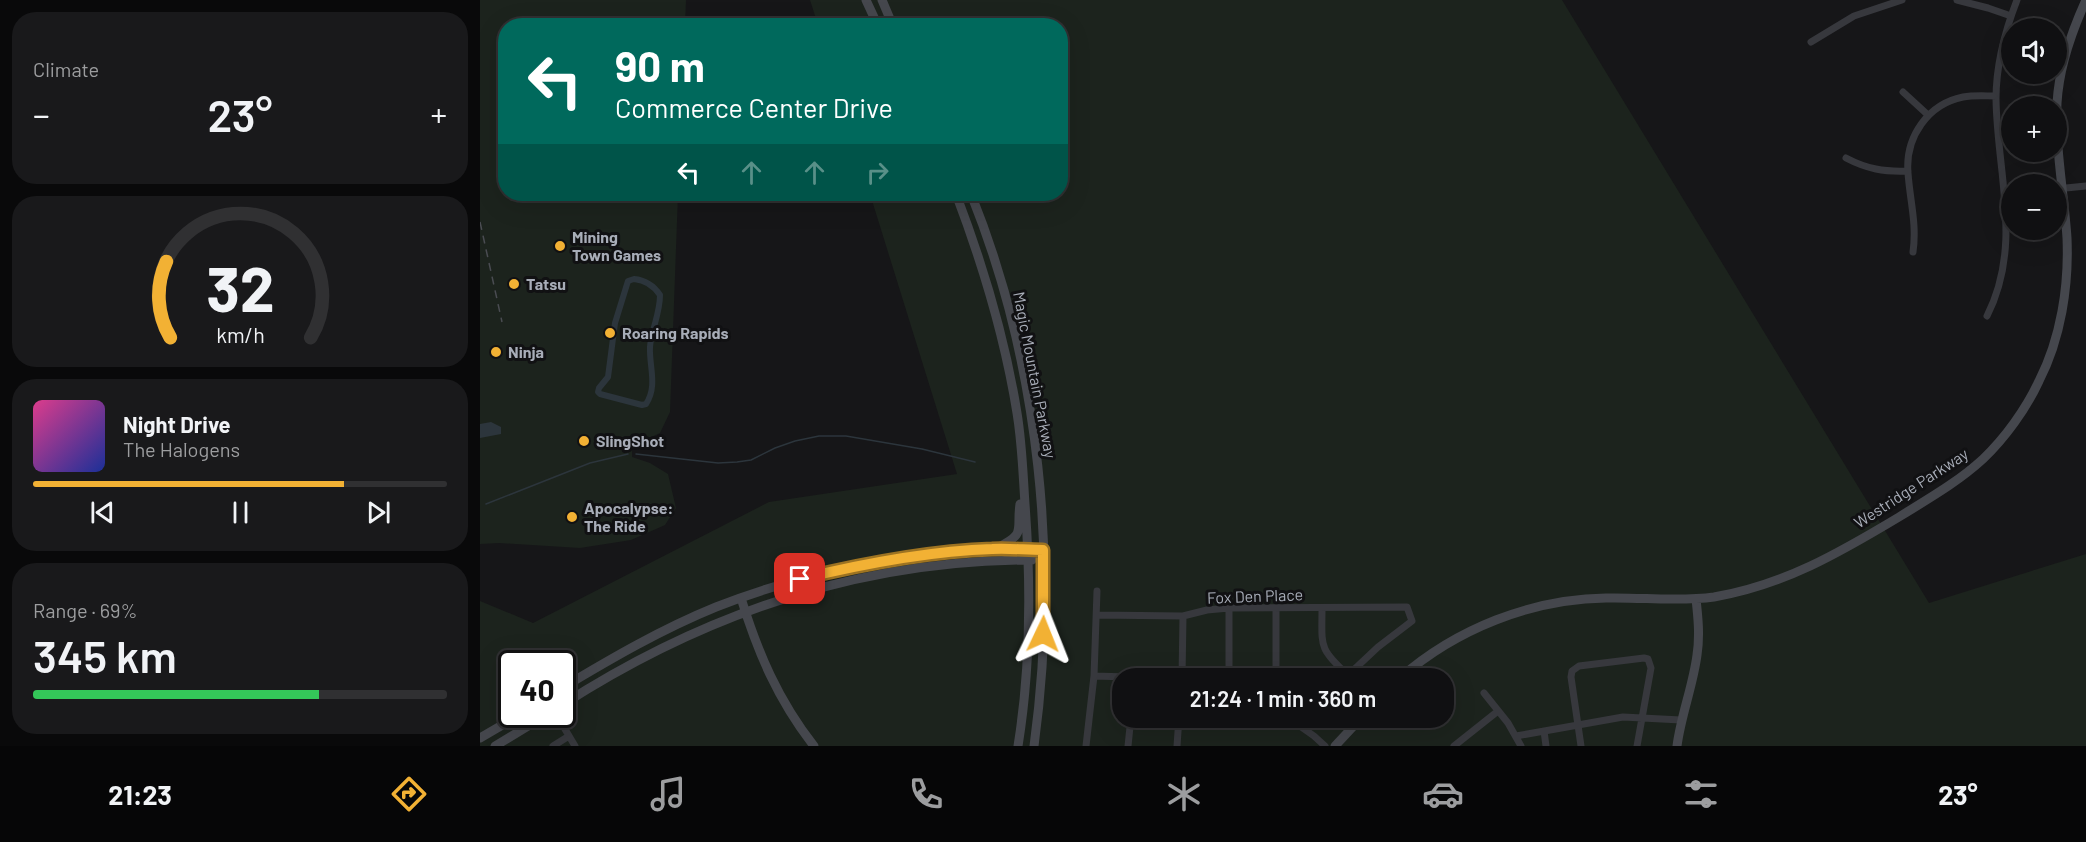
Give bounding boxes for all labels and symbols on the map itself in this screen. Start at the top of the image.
place label: Mining Town Games [572,227,661,264]
marker: Mining Town Games [553,239,567,253]
place label: Tatsu [526,274,566,293]
marker: Tatsu [507,277,521,291]
street label: Magic Mountain Parkway [1010,290,1061,460]
place label: Roaring Rapids [622,323,729,342]
marker: Roaring Rapids [603,326,617,340]
place label: Ninja [508,342,544,361]
marker: Ninja [489,345,503,359]
place label: SlingShot [596,431,664,450]
marker: SlingShot [577,434,591,448]
street label: Westridge Parkway [1850,443,1972,532]
place label: Apocalypse: The Ride [584,498,673,535]
marker: Apocalypse: The Ride [565,510,579,524]
pin [774,553,825,604]
street label: Fox Den Place [1207,584,1303,607]
position arrow [1011,602,1075,666]
speed limit sign: 40 [498,650,576,728]

